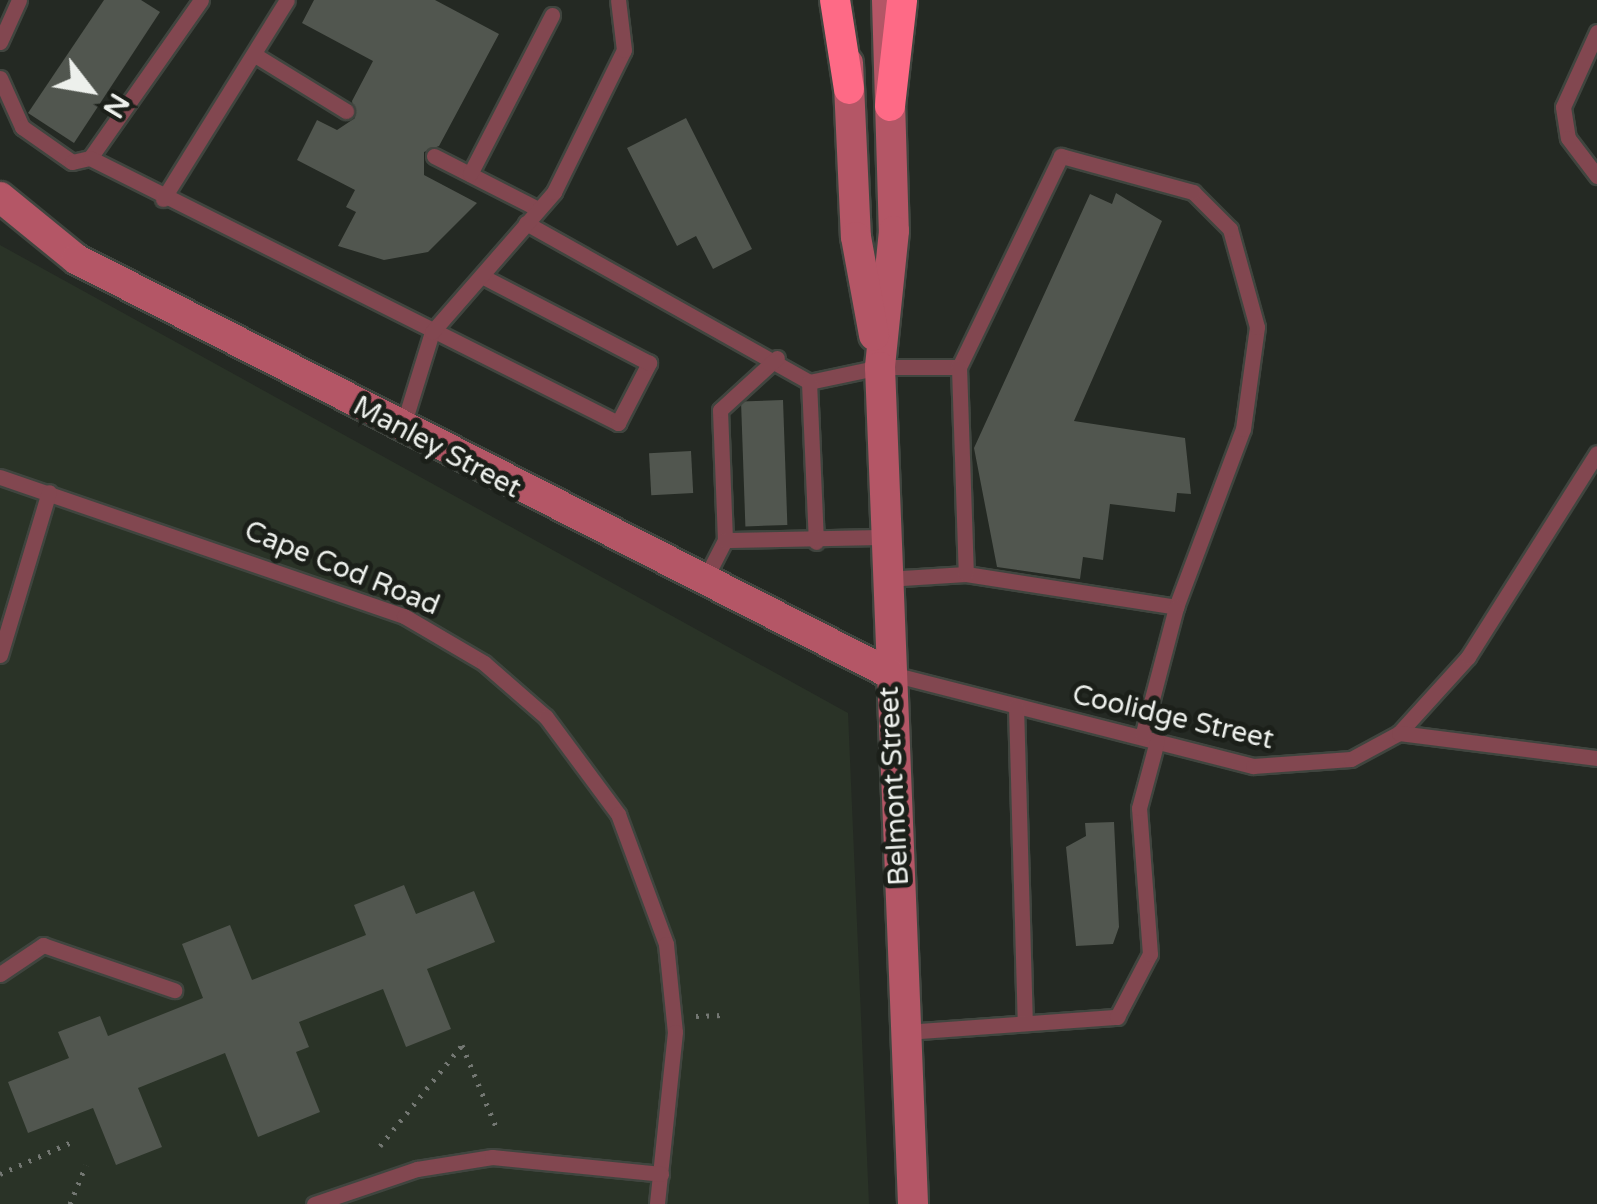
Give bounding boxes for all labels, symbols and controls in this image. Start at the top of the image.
north arrow [40,40,140,140]
text: N [95,87,136,124]
street label: Manley Street [348,389,526,505]
street label: Cape Cod Road [240,514,444,622]
street label: Coolidge Street [1069,678,1277,756]
street label: Belmont Street [872,685,916,887]

